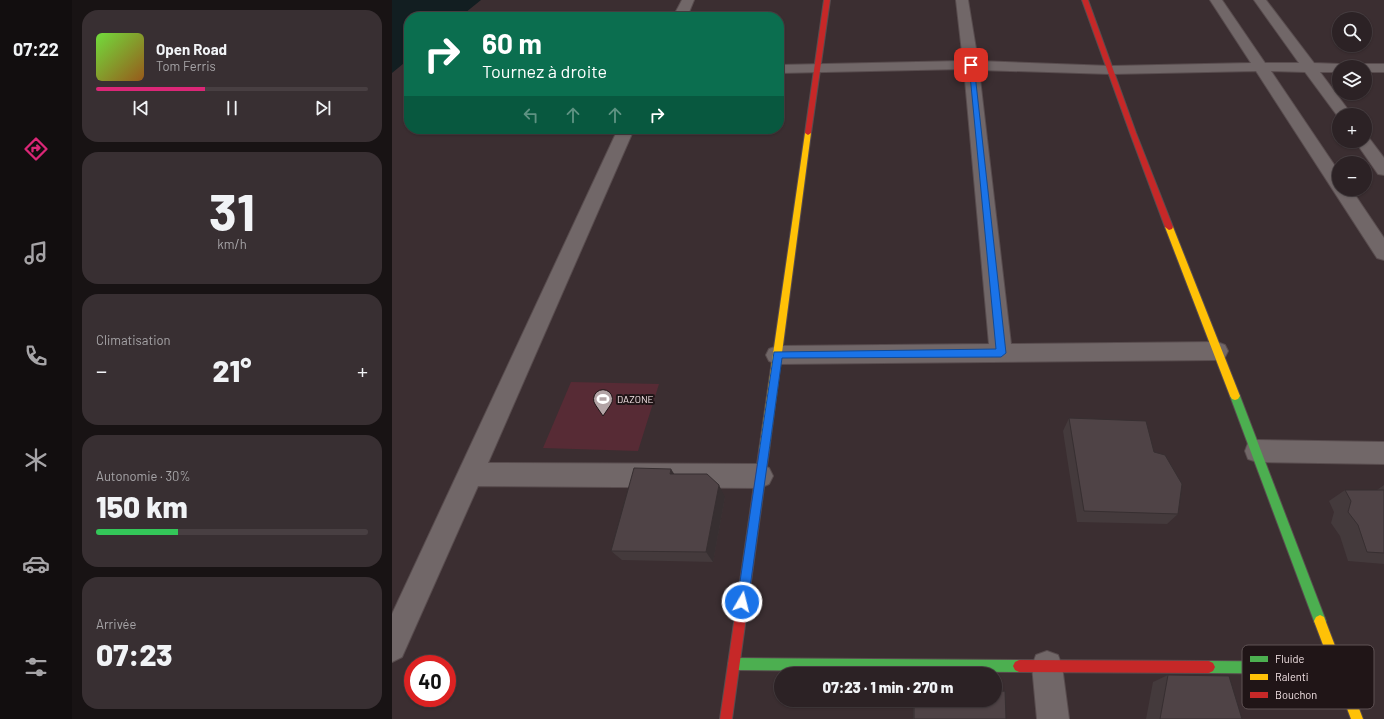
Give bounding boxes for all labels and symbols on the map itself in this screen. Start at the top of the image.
pin [954,48,988,82]
sports icon: DAZONE [592,388,614,416]
place label: DAZONE [617,393,654,405]
position arrow [721,581,763,623]
legend [1242,645,1374,709]
text: Fluide [1275,652,1304,665]
speed limit sign: 40 [404,655,456,707]
text: Ralenti [1275,670,1309,683]
text: Bouchon [1275,688,1317,701]

